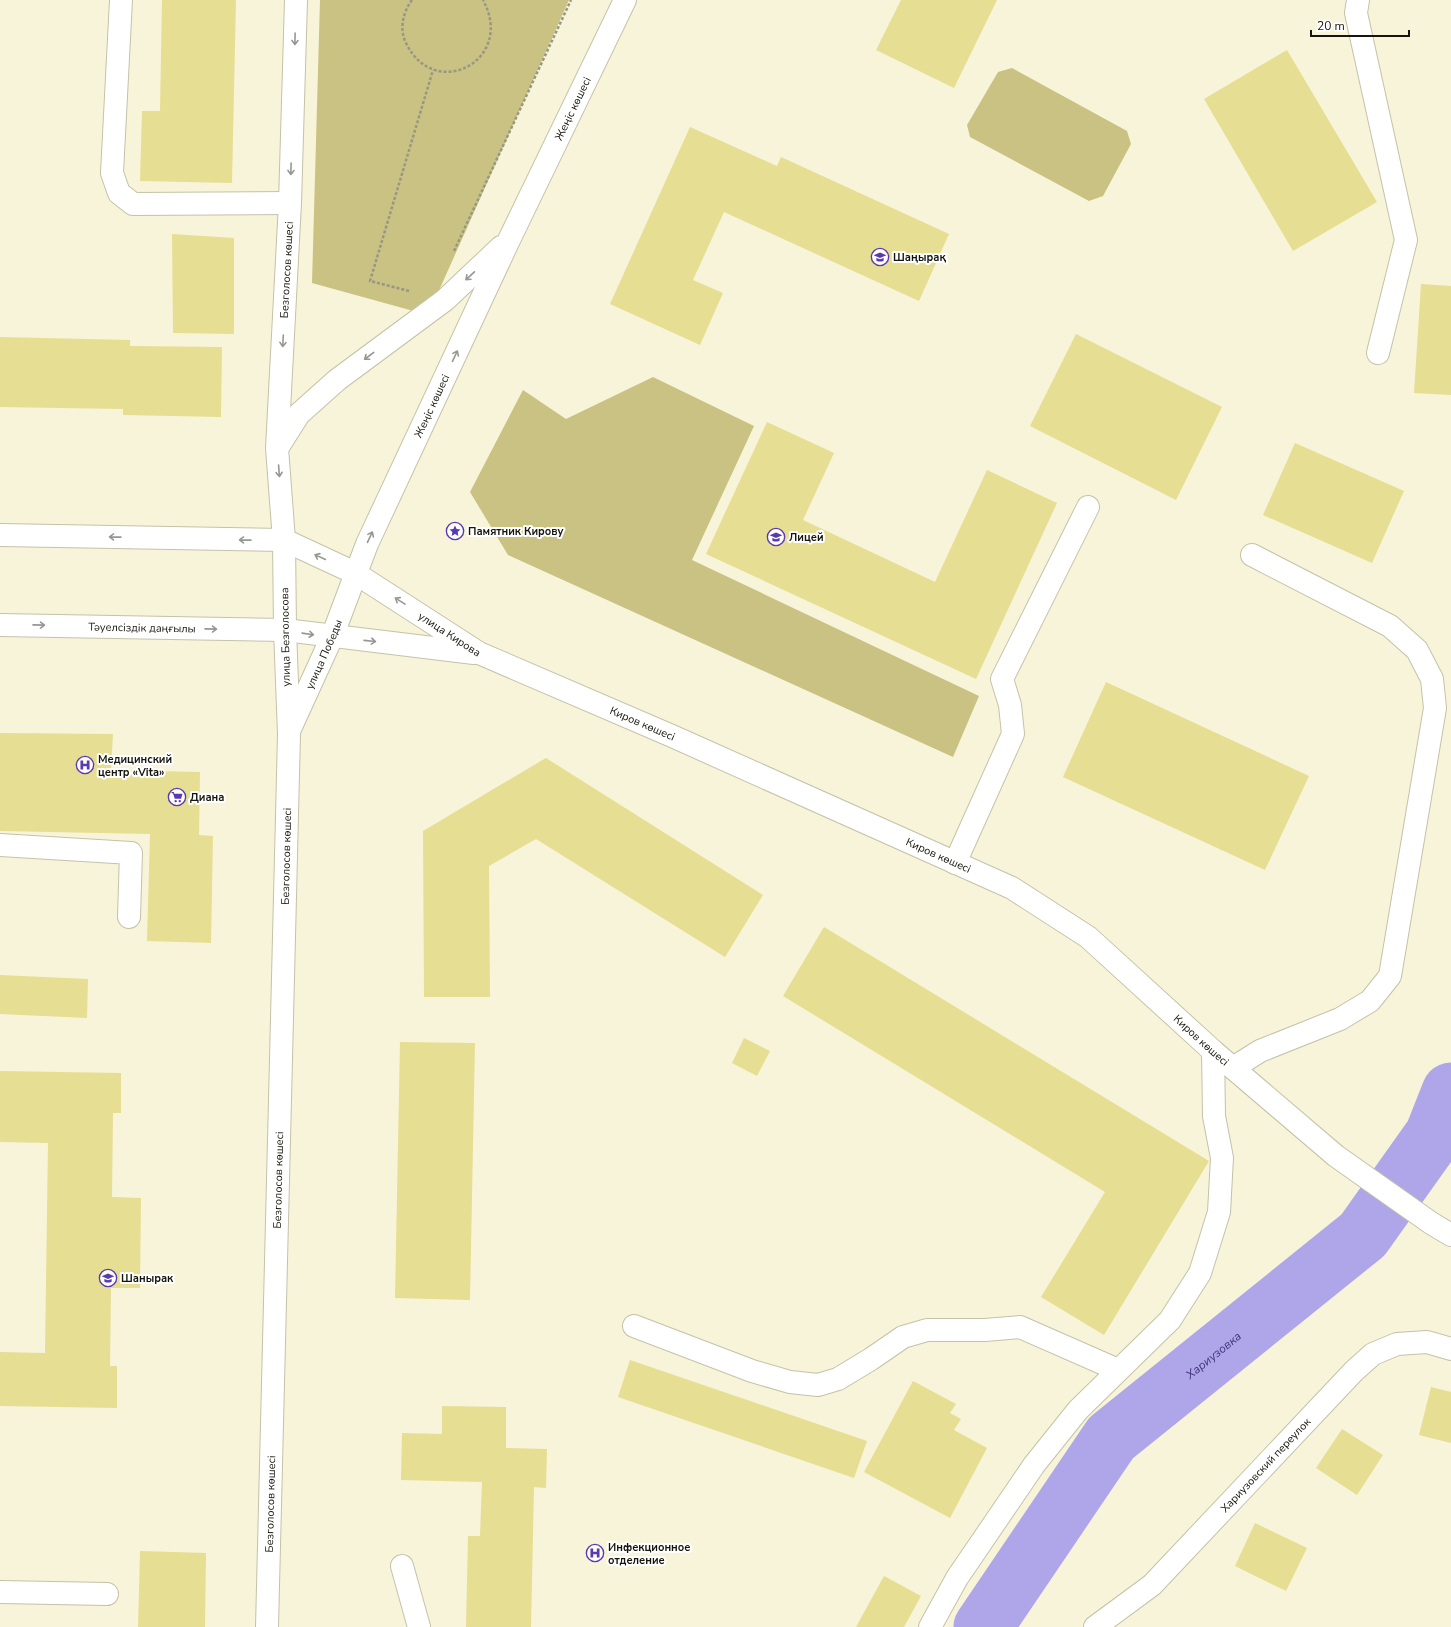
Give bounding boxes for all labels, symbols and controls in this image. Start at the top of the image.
scale bar [1311,12,1409,38]
text: 20 m [1317,18,1345,34]
one-way arrow [291,32,298,45]
street label: Жеңіс көшесі [551,75,595,143]
one-way arrow [287,162,295,175]
street label: Безголосов көшесі [277,221,297,319]
school or university icon: Шаңырақ [870,247,890,267]
place label: Шаңырақ [893,250,946,265]
one-way arrow [465,271,475,280]
one-way arrow [279,334,287,347]
one-way arrow [452,350,459,362]
one-way arrow [363,352,374,360]
street label: Жеңіс көшесі [411,372,453,440]
one-way arrow [275,464,282,477]
place icon: Памятник Кирову [445,521,465,541]
place label: Памятник Кирову [468,524,564,539]
school or university icon: Лицей [766,527,786,547]
place label: Лицей [789,530,824,545]
one-way arrow [367,532,374,544]
one-way arrow [109,533,122,541]
one-way arrow [239,536,252,544]
one-way arrow [314,553,326,560]
street label: улица Безголосова [277,587,294,687]
one-way arrow [395,597,406,605]
street label: улица Кирова [415,609,484,660]
street label: улица Победы [302,617,346,692]
street label: Тәуелсіздік даңғылы [88,620,196,636]
one-way arrow [32,622,45,629]
one-way arrow [204,625,217,633]
one-way arrow [301,630,314,637]
one-way arrow [363,637,376,645]
street label: Киров көшесі [607,703,678,744]
place label: Медицинский центр «Vita» [98,752,172,780]
hospital icon: Медицинский центр «Vita» [75,755,95,775]
supermarket icon: Диана [167,787,187,807]
place label: Диана [190,790,224,805]
street label: Безголосов көшесі [278,807,295,905]
street label: Киров көшесі [903,835,973,877]
street label: Киров көшесі [1170,1012,1232,1069]
street label: Безголосов көшесі [270,1131,287,1229]
school or university icon: Шанырак [98,1268,118,1288]
place label: Шанырак [121,1271,174,1286]
water label: Хариузовка [1182,1328,1245,1383]
street label: Хариузовский переулок [1217,1415,1314,1516]
street label: Безголосов көшесі [262,1455,279,1553]
place label: Инфекционное отделение [608,1540,690,1568]
hospital icon: Инфекционное отделение [585,1543,605,1563]

